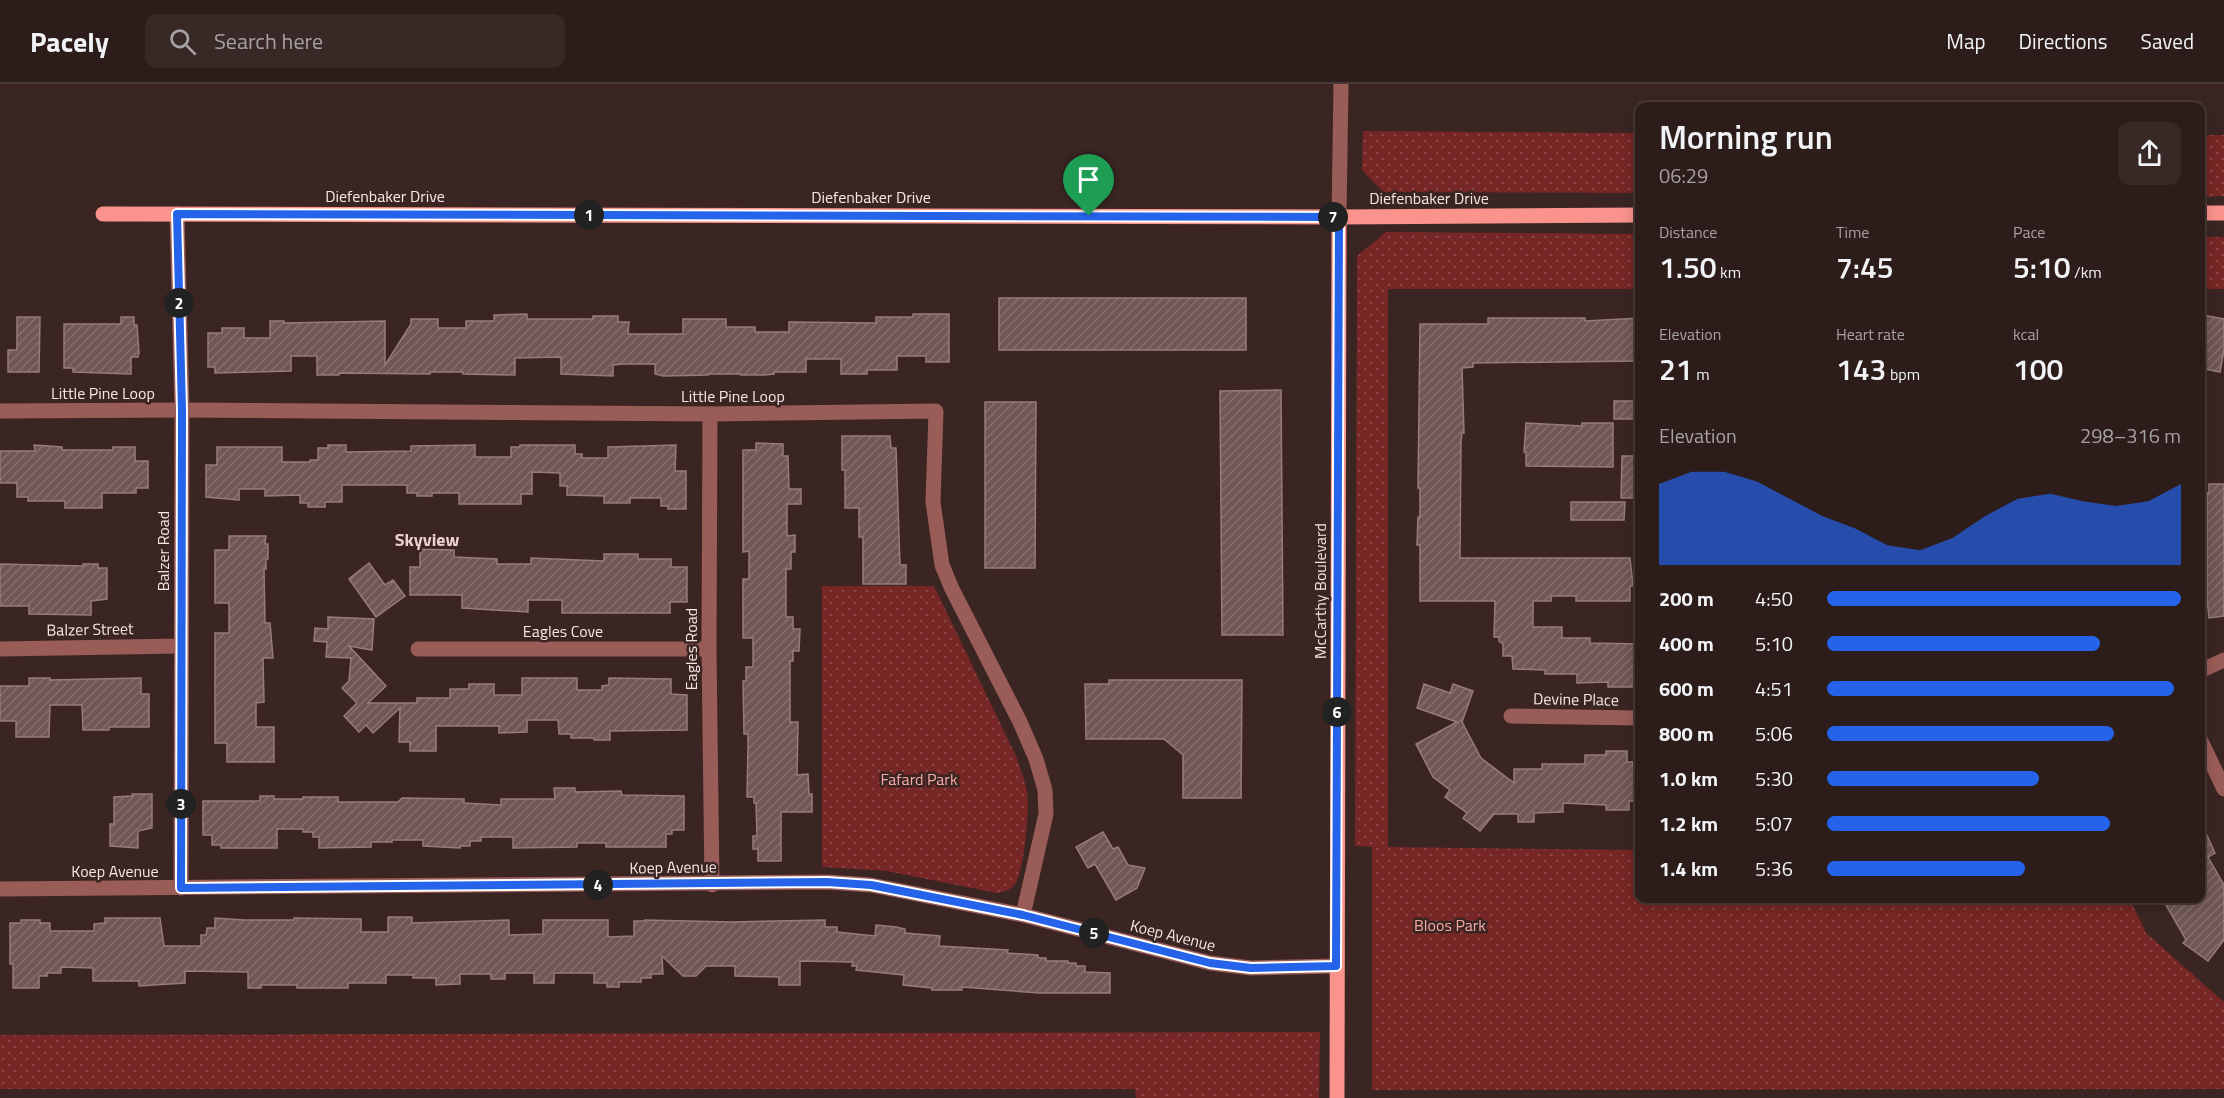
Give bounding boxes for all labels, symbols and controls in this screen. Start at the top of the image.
search box [145,14,565,68]
text: Pacely [30,20,109,63]
text: Search here [214,24,323,58]
icon: search [166,25,199,58]
text: Map [1946,25,1986,57]
text: Directions [2019,25,2108,57]
text: Saved [2141,25,2194,57]
text: Morning run [1659,112,1833,162]
button: share [2118,122,2181,185]
pin [1063,154,1114,216]
text: 06:29 [1659,160,1708,191]
icon: arrive [1072,163,1105,196]
street label: Diefenbaker Drive [325,184,445,208]
street label: Diefenbaker Drive [811,185,931,209]
street label: Diefenbaker Drive [1369,186,1489,210]
pin: 1 [574,200,604,230]
pin: 7 [1318,202,1348,232]
text: 1 [585,203,593,227]
text: 7 [1329,205,1337,229]
text: Distance [1659,220,1717,244]
text: Time [1836,220,1869,244]
text: Pace [2013,220,2045,244]
text: 1.50 [1659,244,1717,290]
text: 7:45 [1836,244,1894,290]
text: 5:10 [2013,244,2071,290]
text: km [1717,260,1741,284]
text: /km [2071,260,2102,284]
pin: 2 [164,288,194,318]
text: 2 [175,291,183,315]
text: Elevation [1659,322,1721,346]
text: Heart rate [1836,322,1905,346]
text: kcal [2013,322,2039,346]
text: 21 [1659,346,1693,392]
text: 143 [1836,346,1886,392]
text: 100 [2013,346,2063,392]
text: m [1693,362,1710,386]
text: bpm [1886,362,1920,386]
street label: Little Pine Loop [51,381,155,405]
street label: Little Pine Loop [681,384,785,408]
text: Elevation [1659,420,1737,451]
text: 298–316 m [2080,420,2181,451]
street label: Balzer Road [151,511,175,591]
street label: McCarthy Boulevard [1308,523,1332,659]
district label: Skyview [395,526,459,553]
text: 200 m [1659,583,1714,614]
text: 4:50 [1755,583,1793,614]
street label: Eagles Road [679,608,703,690]
street label: Balzer Street [46,616,134,642]
street label: Eagles Cove [523,619,603,643]
text: 400 m [1659,628,1714,659]
text: 5:10 [1755,628,1793,659]
text: 600 m [1659,673,1714,704]
text: 4:51 [1755,673,1793,704]
street label: Devine Place [1533,686,1619,712]
pin: 6 [1322,697,1352,727]
text: 6 [1333,700,1341,724]
text: 800 m [1659,718,1714,749]
text: 5:06 [1755,718,1793,749]
text: 1.0 km [1659,763,1718,794]
text: 5:30 [1755,763,1793,794]
park label: Fafard Park [880,767,958,791]
pin: 3 [166,789,196,819]
text: 3 [177,792,185,816]
text: 1.2 km [1659,808,1718,839]
text: 5:07 [1755,808,1793,839]
text: 1.4 km [1659,853,1718,884]
text: 5:36 [1755,853,1793,884]
street label: Koep Avenue [629,854,717,880]
street label: Koep Avenue [71,859,159,883]
pin: 4 [583,870,613,900]
text: 4 [594,873,602,897]
street label: Koep Avenue [1128,913,1218,957]
park label: Bloos Park [1414,913,1486,937]
pin: 5 [1079,918,1109,948]
text: 5 [1090,921,1098,945]

